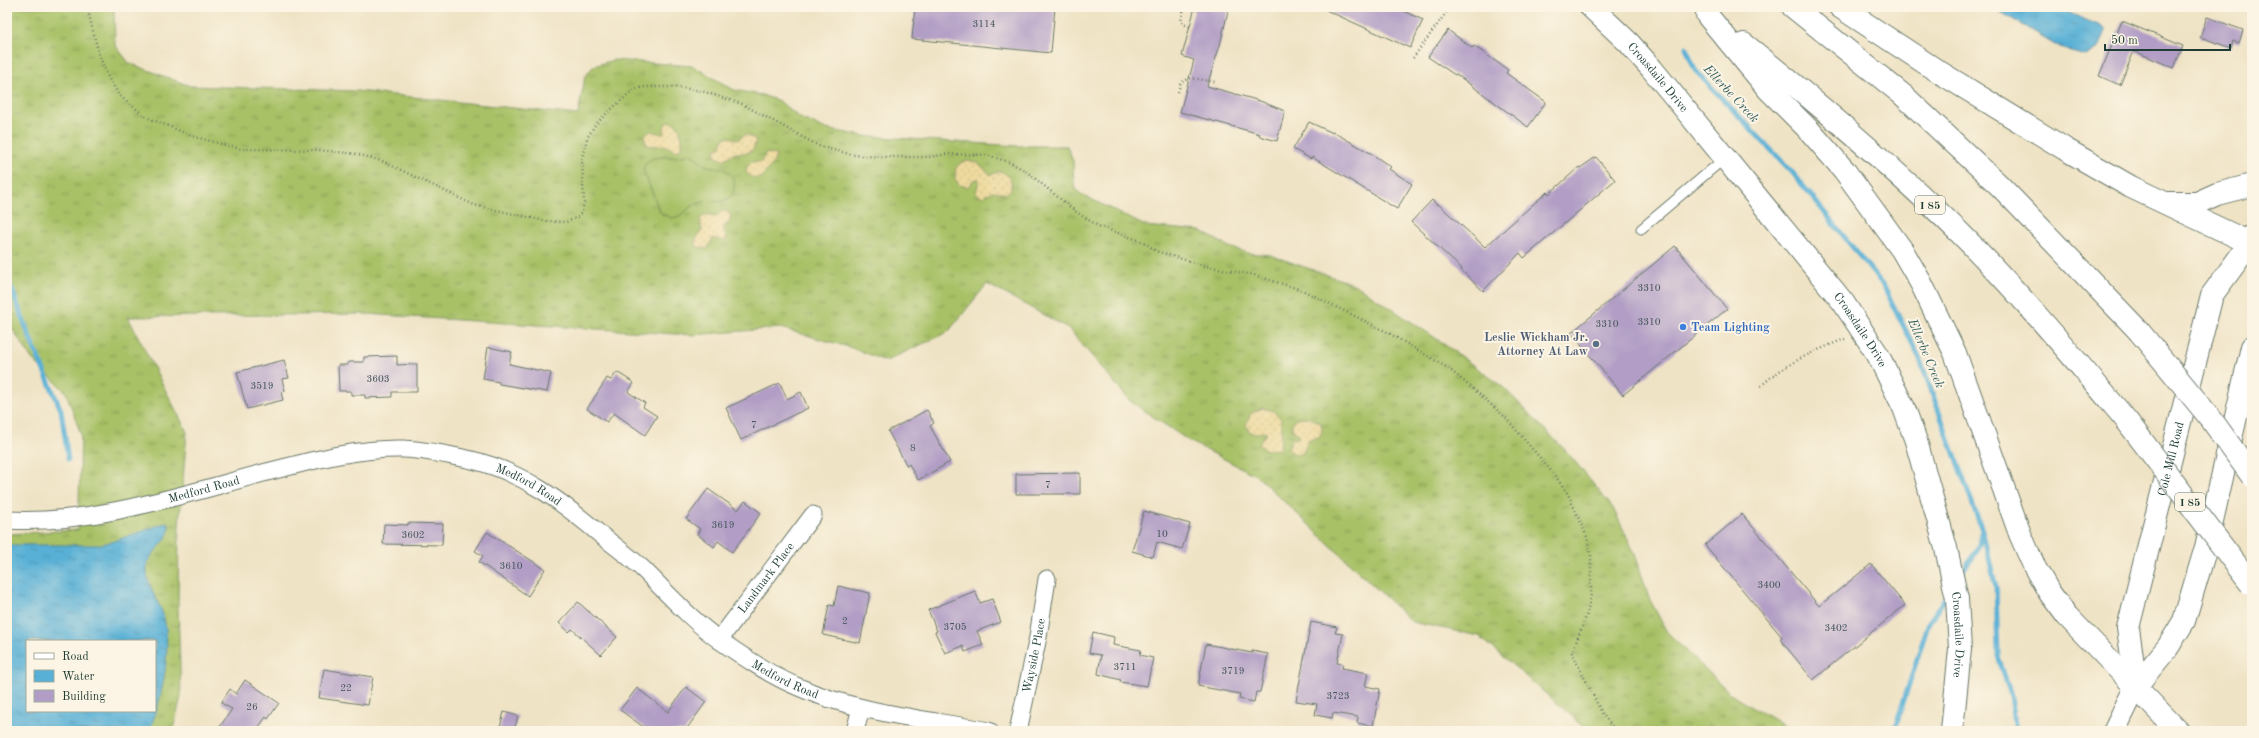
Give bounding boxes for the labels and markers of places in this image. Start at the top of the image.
marker: Team Lighting [1678,322,1688,332]
place label: Team Lighting [1691,322,1770,334]
place label: Leslie Wickham Jr. Attorney At Law [1484,332,1589,358]
marker: Leslie Wickham Jr. Attorney At Law [1591,339,1601,349]

